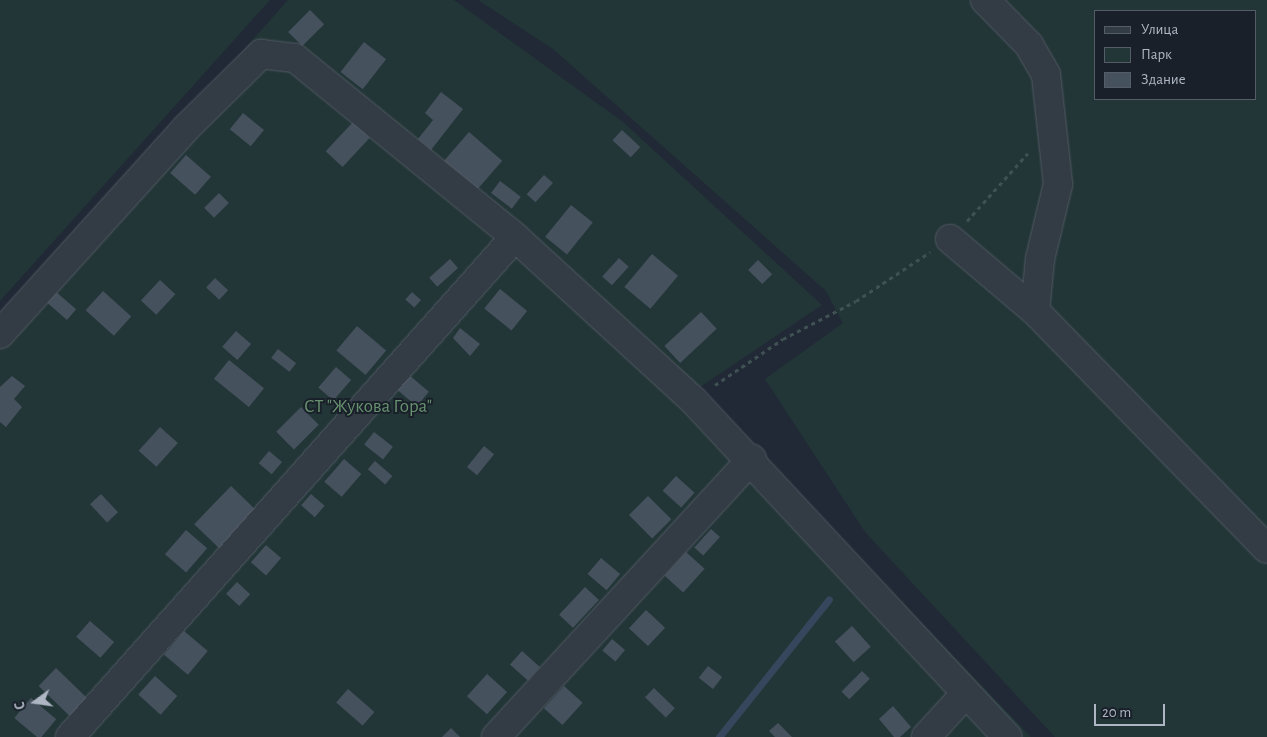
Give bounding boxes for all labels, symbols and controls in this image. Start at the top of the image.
legend [1094,10,1257,100]
text: Улица [1141,22,1178,37]
text: Парк [1141,47,1172,62]
text: Здание [1141,72,1186,87]
park label: СТ "Жукова Гора" [304,396,432,418]
north arrow [10,677,60,727]
scale bar [1097,694,1168,726]
text: С [13,700,28,711]
text: 20 m [1102,705,1131,720]

